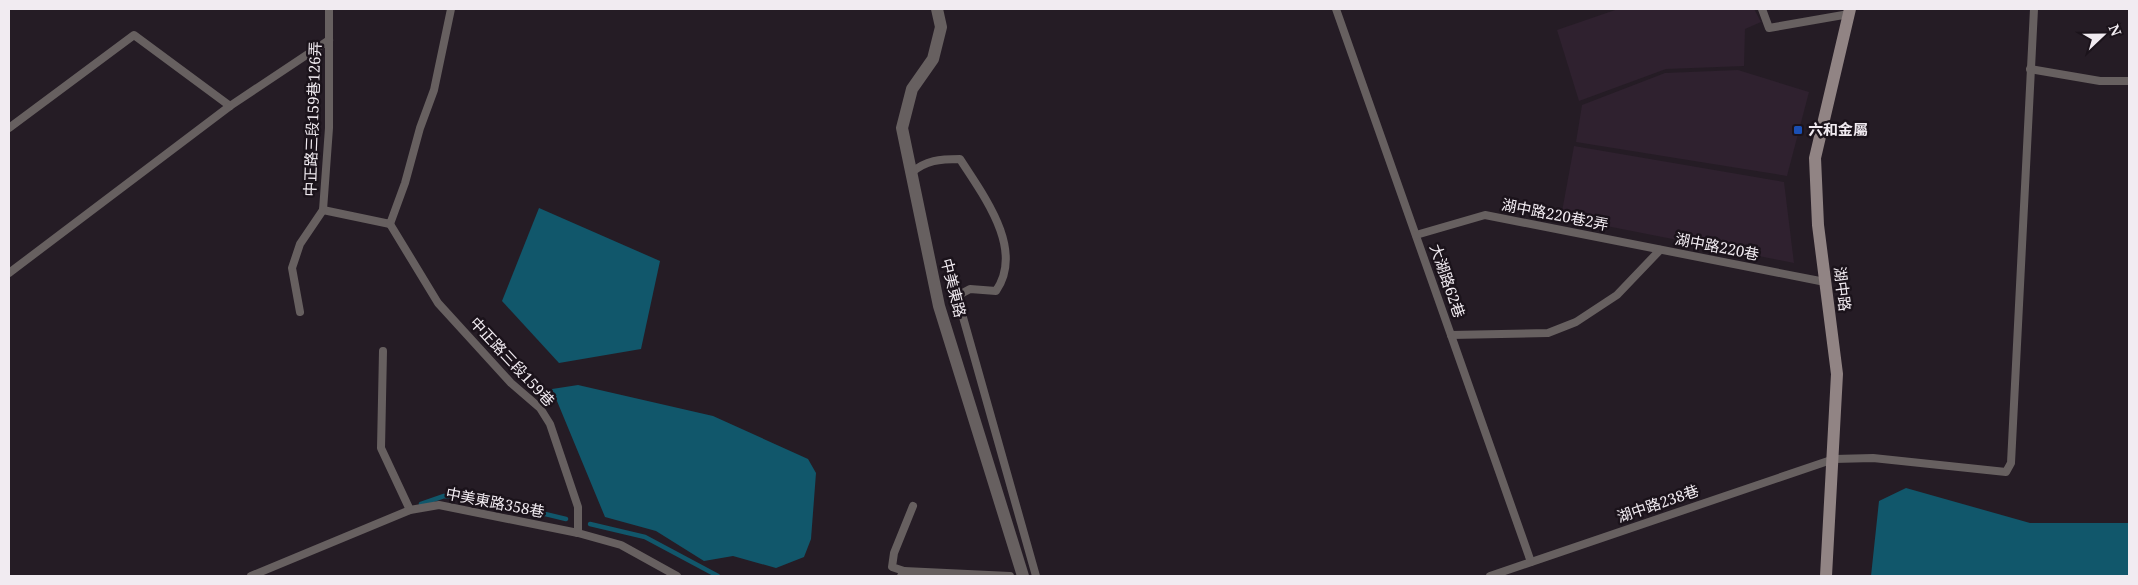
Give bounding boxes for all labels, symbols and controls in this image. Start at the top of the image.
north arrow [2078,10,2128,60]
text: N [2105,21,2126,39]
street label: 中正路三段159巷126弄 [299,41,325,197]
place label: 六和金屬 [1808,119,1868,139]
marker: 六和金屬 [1792,124,1804,136]
street label: 湖中路220巷2弄 [1500,194,1610,234]
street label: 湖中路220巷 [1673,228,1761,264]
street label: 大湖路62巷 [1426,241,1470,320]
street label: 中美東路 [937,256,971,319]
street label: 湖中路 [1830,265,1856,312]
street label: 中正路三段159巷 [466,312,559,410]
street label: 湖中路238巷 [1614,480,1701,526]
street label: 中美東路358巷 [444,483,546,521]

